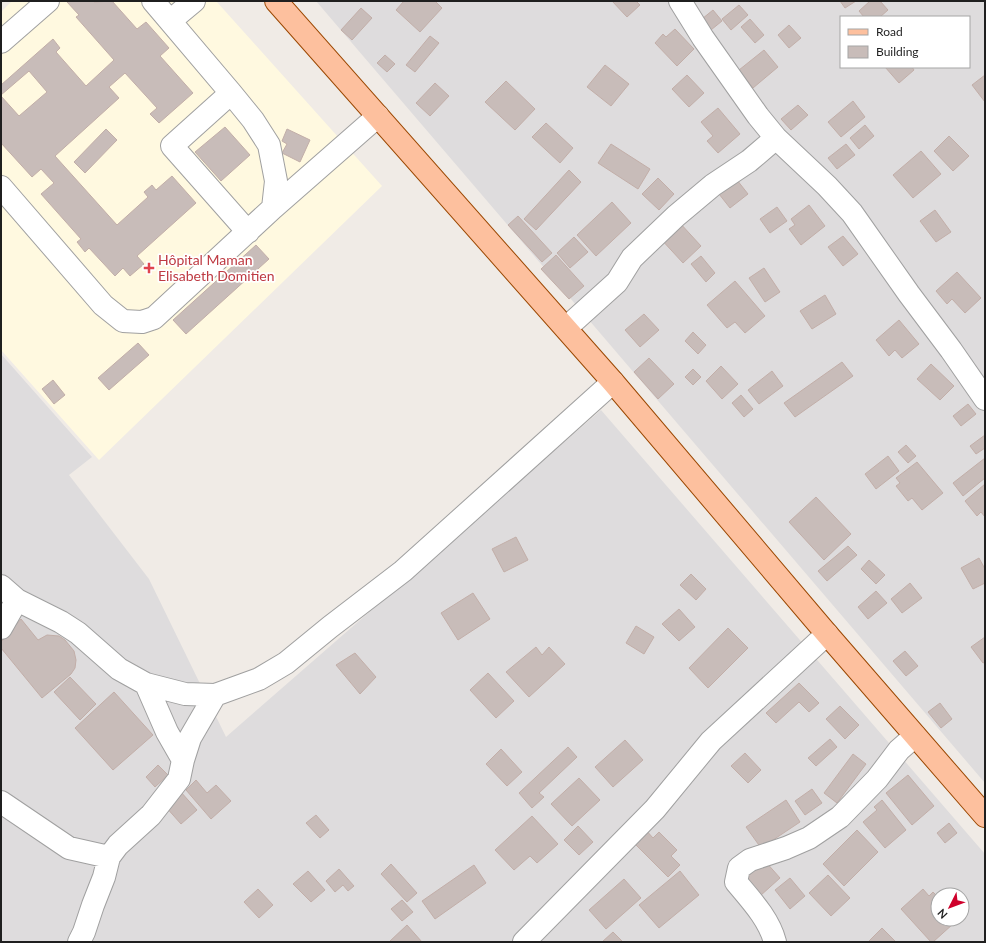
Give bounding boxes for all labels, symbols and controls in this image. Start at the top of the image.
legend [840,16,970,68]
text: Road [876,24,903,39]
text: Building [876,44,919,59]
place label: Hôpital Maman Elisabeth Domitien [158,251,275,284]
marker: Hôpital Maman Elisabeth Domitien [143,262,155,274]
north arrow [930,887,970,927]
text: N [935,907,950,922]

